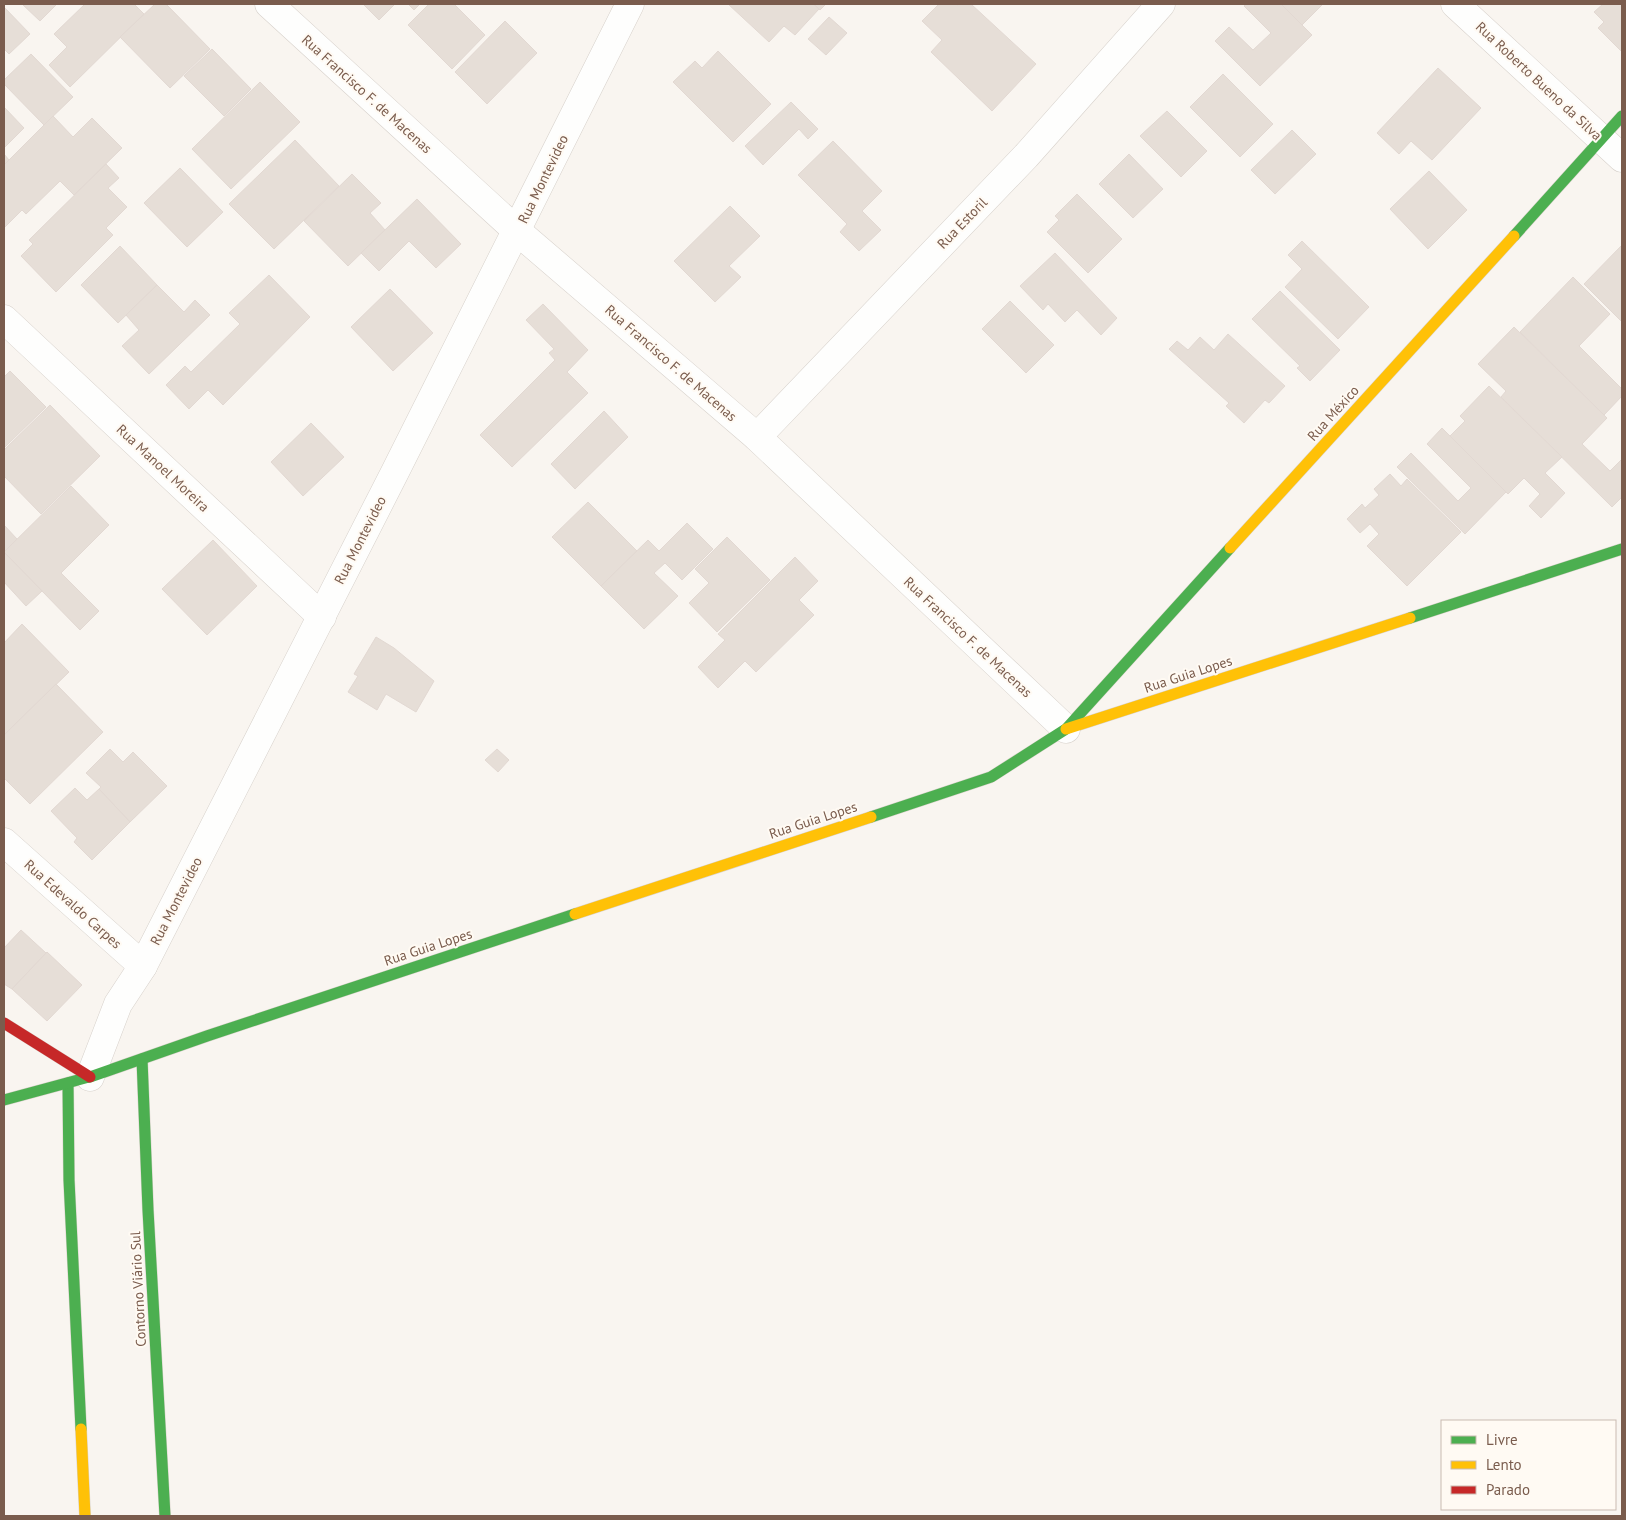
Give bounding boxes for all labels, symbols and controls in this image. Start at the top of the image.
street label: Rua Roberto Bueno da Silva [1472,18,1606,144]
street label: Rua Francisco F. de Macenas [298,31,436,157]
street label: Rua Montevideo [514,132,572,226]
street label: Rua Estoril [933,194,991,252]
street label: Rua Francisco F. de Macenas [601,301,741,425]
street label: Rua México [1303,381,1363,445]
street label: Rua Manoel Moreira [113,420,213,516]
street label: Rua Montevideo [330,493,390,587]
street label: Rua Francisco F. de Macenas [900,573,1036,701]
street label: Rua Guia Lopes [1142,651,1234,697]
street label: Rua Guia Lopes [767,797,859,843]
street label: Rua Montevideo [146,854,206,948]
street label: Rua Edevaldo Carpes [21,856,125,953]
street label: Rua Guia Lopes [382,924,474,970]
street label: Contorno Viário Sul [126,1231,150,1347]
legend [1441,1420,1616,1510]
text: Livre [1486,1430,1518,1449]
text: Lento [1486,1455,1522,1474]
text: Parado [1486,1480,1530,1499]

